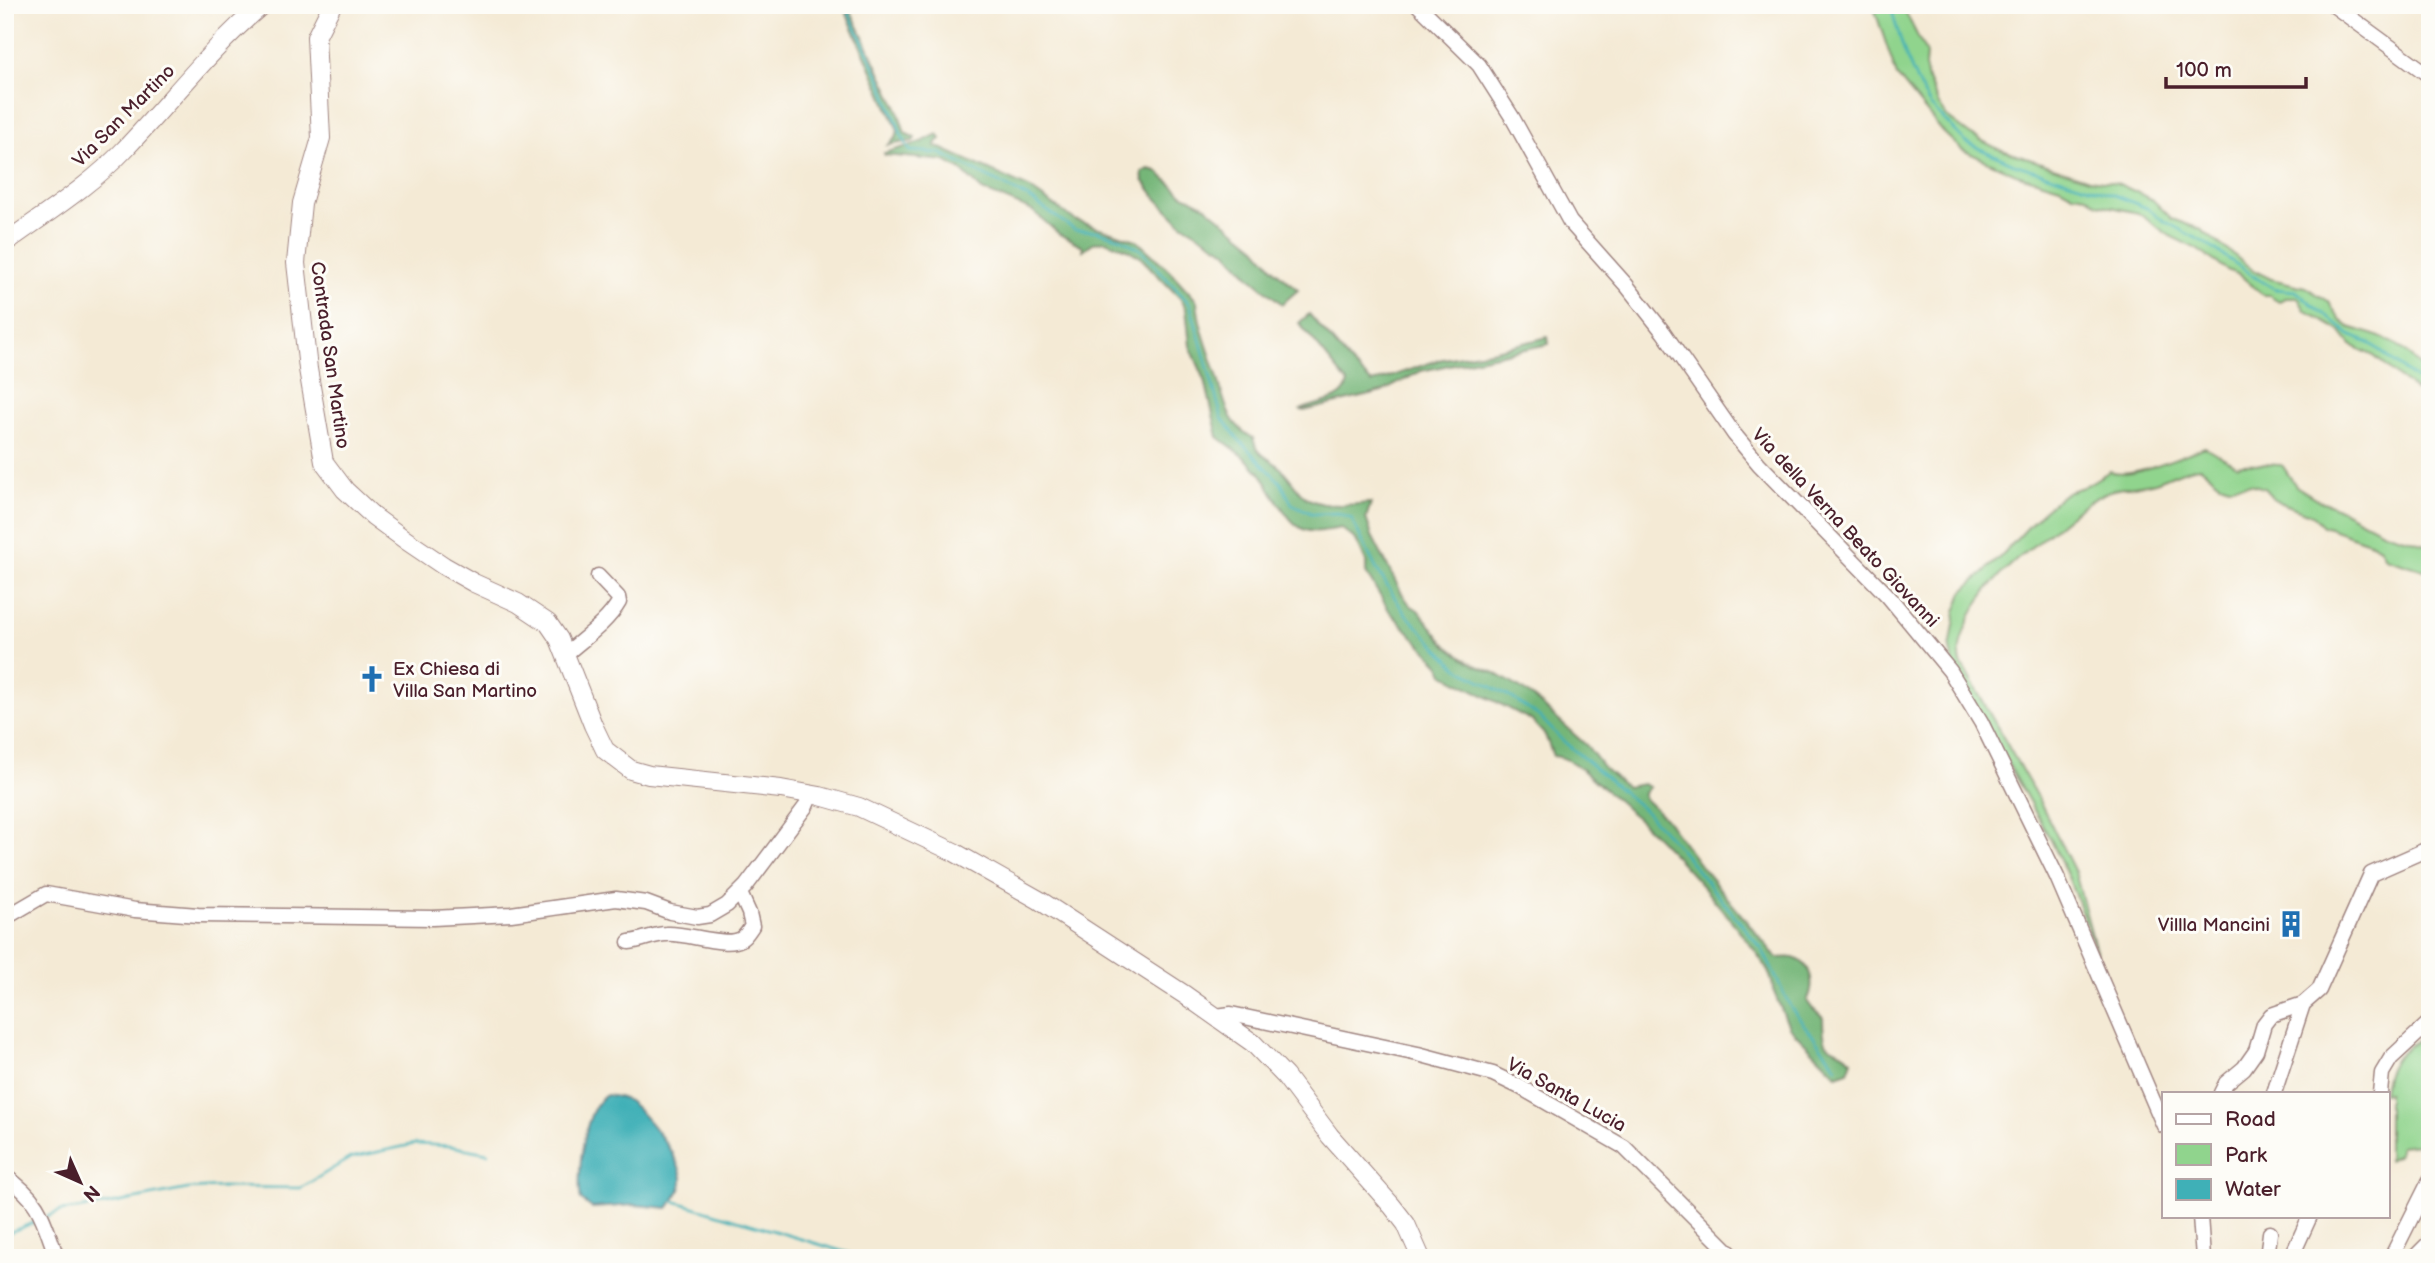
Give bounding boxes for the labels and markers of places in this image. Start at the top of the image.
place label: Ex Chiesa di Villa San Martino [393,658,537,703]
church icon: Ex Chiesa di Villa San Martino [357,664,387,694]
building icon: Villla Mancini [2276,909,2306,939]
place label: Villla Mancini [2158,914,2270,937]

